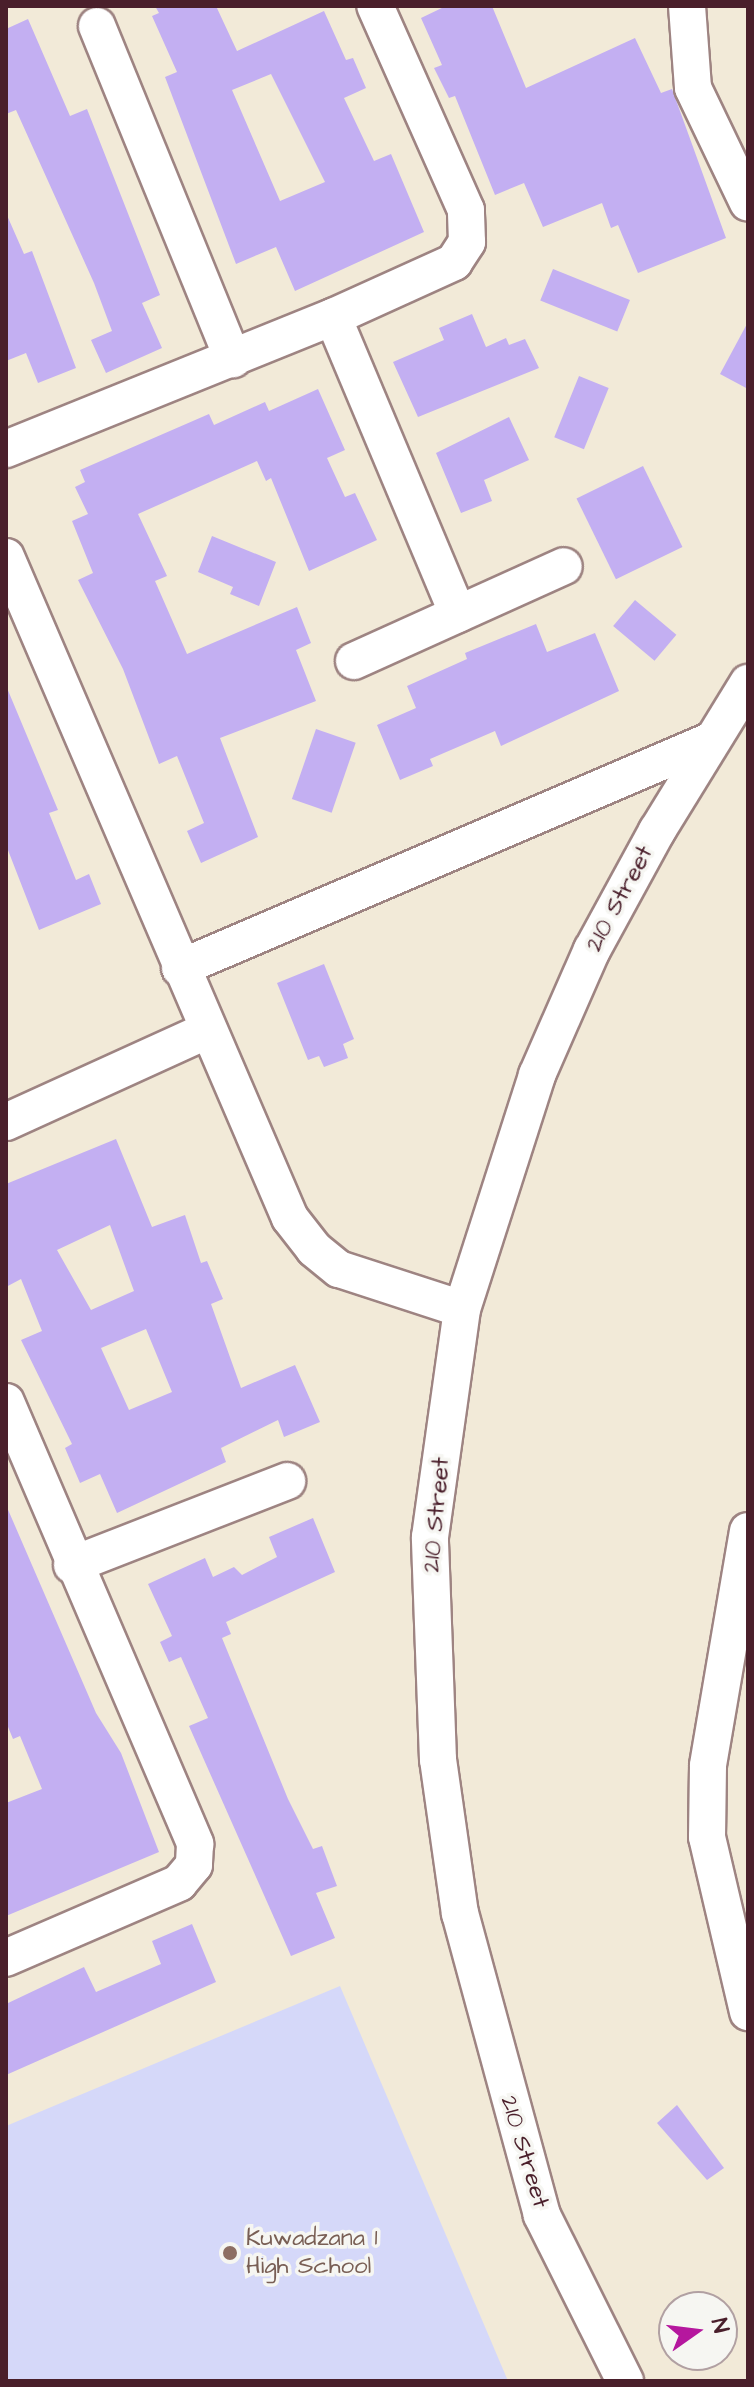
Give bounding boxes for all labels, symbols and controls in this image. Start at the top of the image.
street label: 210 Street [580,841,660,957]
street label: 210 Street [418,1456,456,1574]
street label: 210 Street [493,2093,555,2211]
place label: Kuwadzana 1 High School [246,2225,378,2281]
marker: Kuwadzana 1 High School [221,2244,239,2262]
north arrow [658,2291,738,2371]
text: N [703,2315,737,2336]

